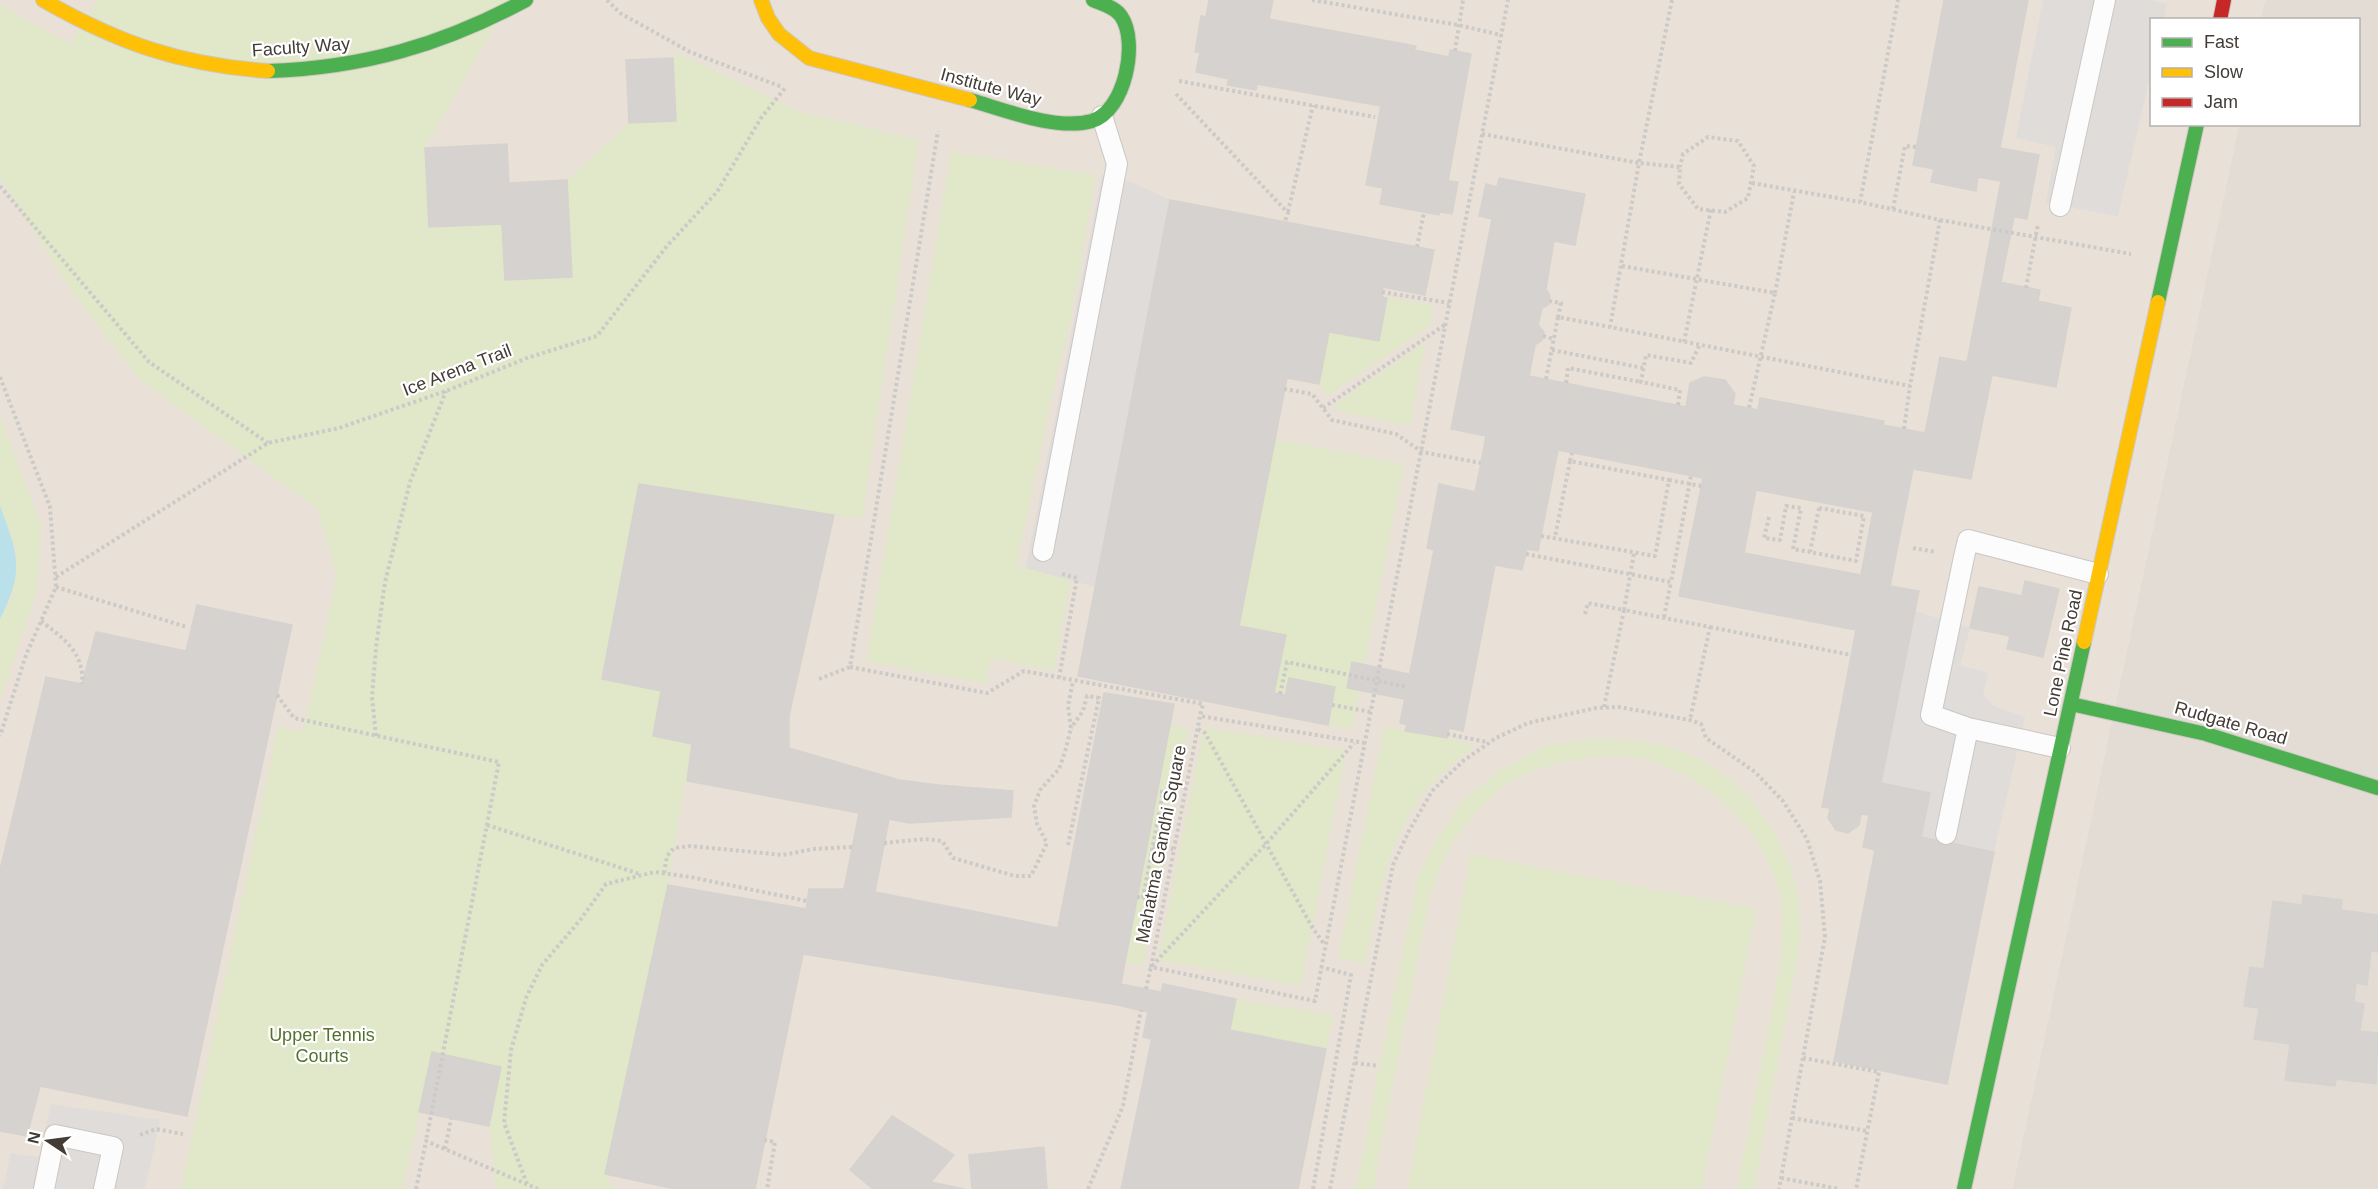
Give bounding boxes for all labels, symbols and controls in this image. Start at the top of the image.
legend [2150,18,2360,126]
text: Fast [2204,32,2239,52]
street label: Faculty Way [251,34,351,60]
text: Slow [2204,62,2244,82]
street label: Institute Way [938,64,1044,110]
text: Jam [2204,92,2238,112]
street label: Ice Arena Trail [400,340,514,400]
street label: Lone Pine Road [2040,588,2086,718]
street label: Rudgate Road [2172,697,2290,749]
street label: Mahatma Gandhi Square [1132,743,1190,945]
park label: Upper Tennis Courts [269,1025,375,1066]
north arrow [18,1111,78,1171]
text: N [24,1130,43,1145]

